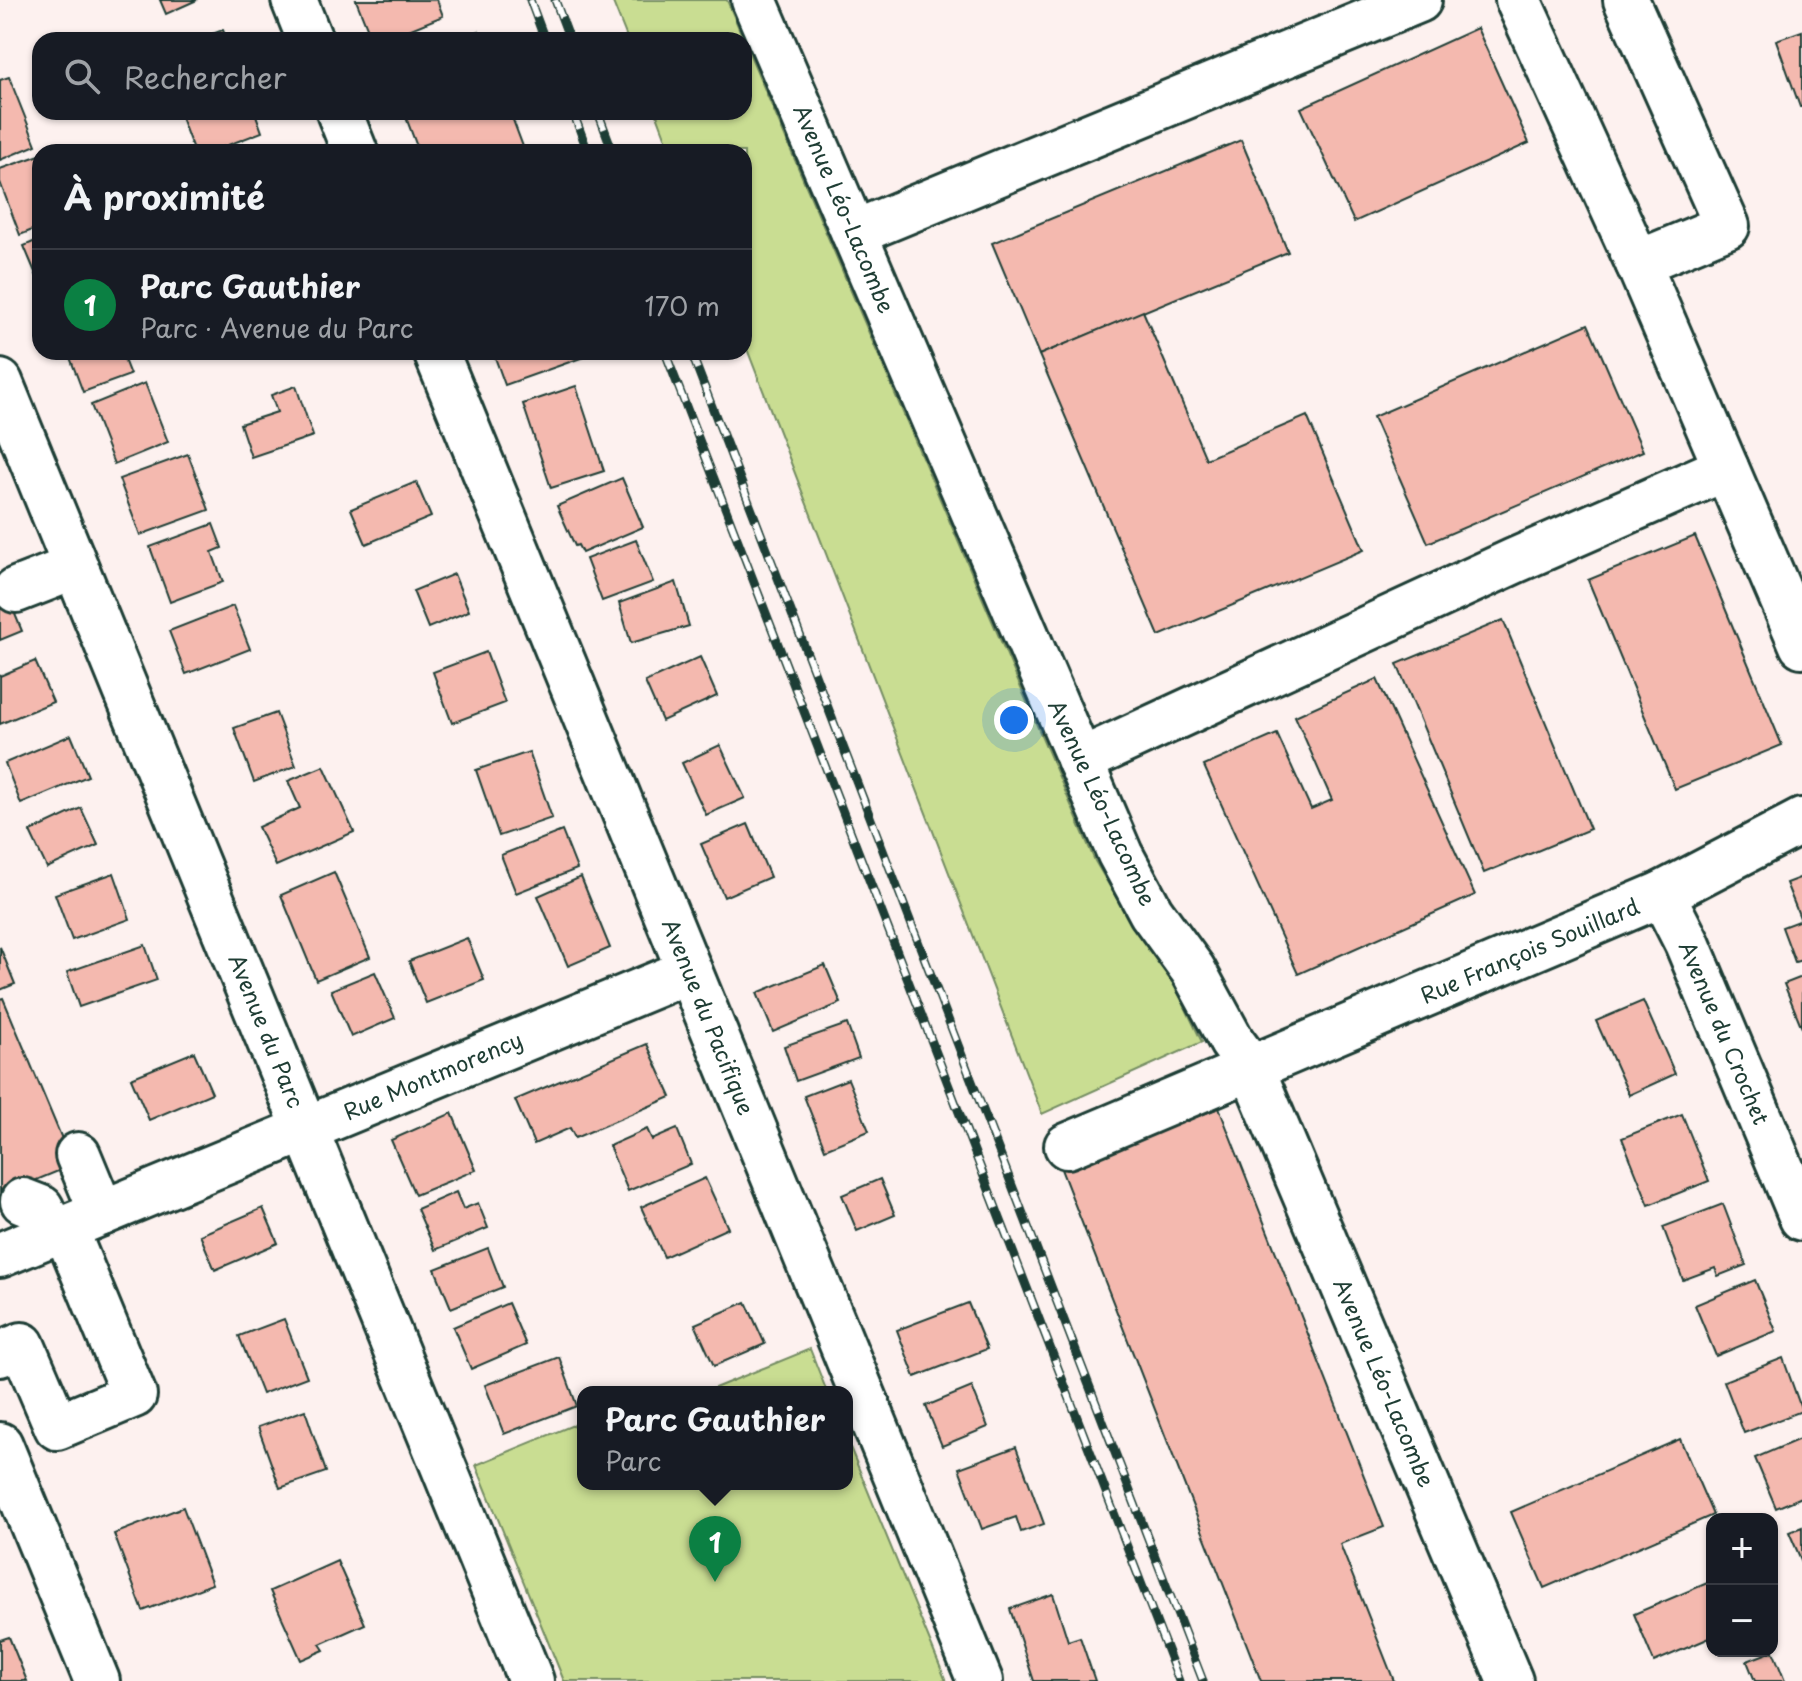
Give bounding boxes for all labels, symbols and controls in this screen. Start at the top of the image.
search box [32,32,752,120]
icon: search [60,54,104,98]
text: Rechercher [124,54,287,99]
street label: Avenue Léo-Lacombe [786,99,904,318]
text: À proximité [64,170,265,222]
text: Parc Gauthier [140,263,360,308]
text: 1 [84,286,96,325]
text: 170 m [645,286,720,325]
text: Parc · Avenue du Parc [140,308,413,347]
street label: Avenue Léo-Lacombe [1041,694,1166,911]
your location [994,700,1034,740]
street label: Rue François Souillard [1415,889,1644,1011]
street label: Avenue du Pacifique [655,913,764,1120]
street label: Avenue du Crochet [1672,935,1779,1129]
street label: Avenue du Parc [221,948,313,1112]
street label: Rue Montmorency [338,1022,527,1127]
street label: Avenue Léo-Lacombe [1326,1273,1444,1492]
popup [577,1386,853,1490]
text: Parc Gauthier [605,1396,825,1441]
text: Parc [605,1441,661,1480]
map controls [1706,1513,1778,1657]
button: + [1706,1513,1778,1585]
pin: 1 [689,1516,741,1582]
button: − [1706,1585,1778,1657]

